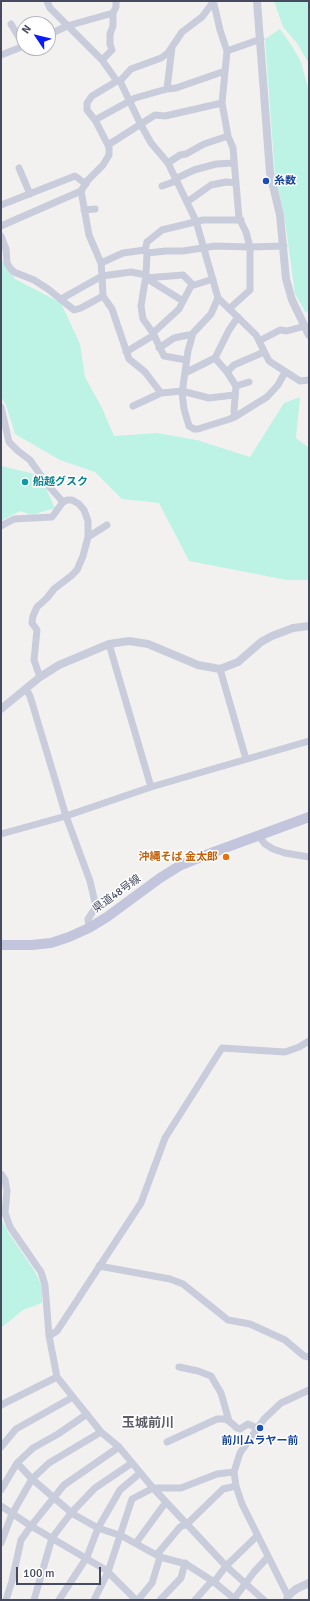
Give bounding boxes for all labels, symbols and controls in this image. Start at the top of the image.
north arrow [16,16,56,56]
text: N [19,23,34,36]
place label: 糸数 [274,174,296,188]
marker: 糸数 [261,176,271,186]
place label: 船越グスク [33,475,88,489]
marker: 船越グスク [20,477,30,487]
place label: 沖縄そば 金太郎 [139,850,218,864]
marker: 沖縄そば 金太郎 [221,852,231,862]
street label: 県道48号線 [91,872,143,916]
district label: 玉城前川 [122,1416,174,1432]
marker: 前川ムラヤー前 [255,1423,265,1433]
place label: 前川ムラヤー前 [222,1434,298,1448]
scale bar [18,1559,103,1585]
text: 100 m [23,1566,55,1581]

